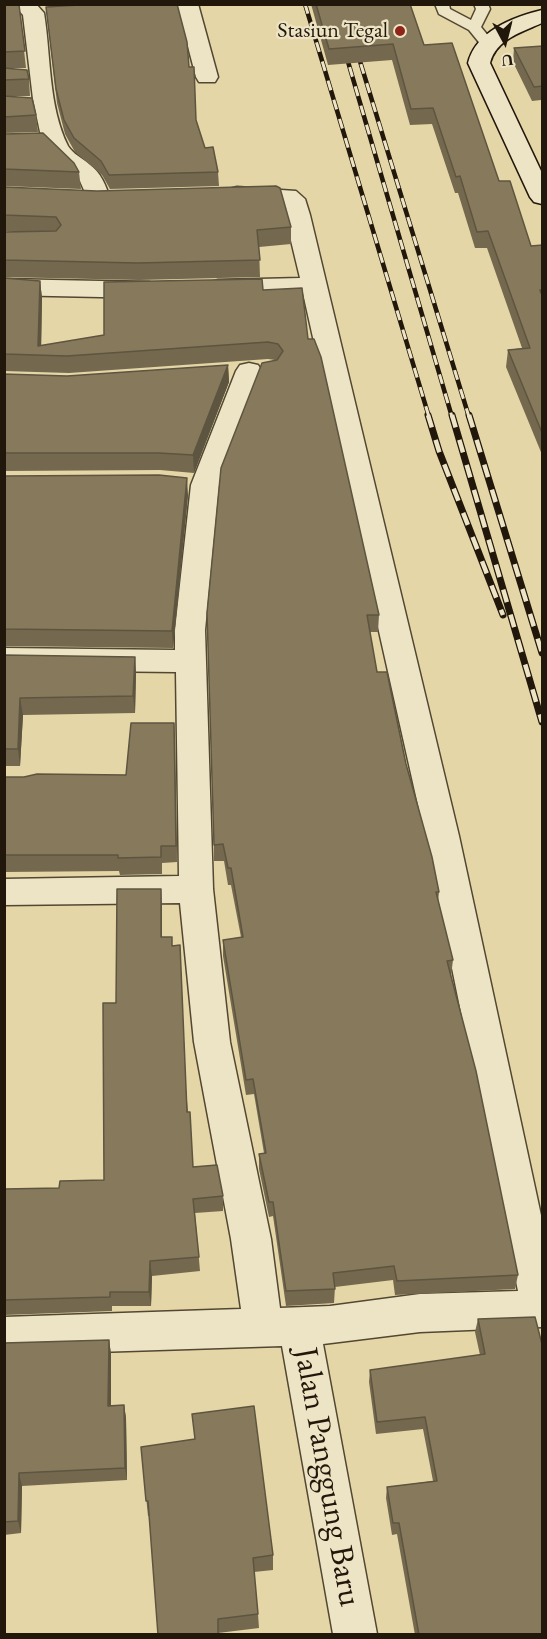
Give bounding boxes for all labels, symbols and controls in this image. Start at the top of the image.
north arrow [475,12,535,72]
place label: Stasiun Tegal [277,18,388,44]
marker: Stasiun Tegal [393,24,407,38]
text: U [500,49,514,72]
street label: Jalan Panggung Baru [285,1345,369,1609]

